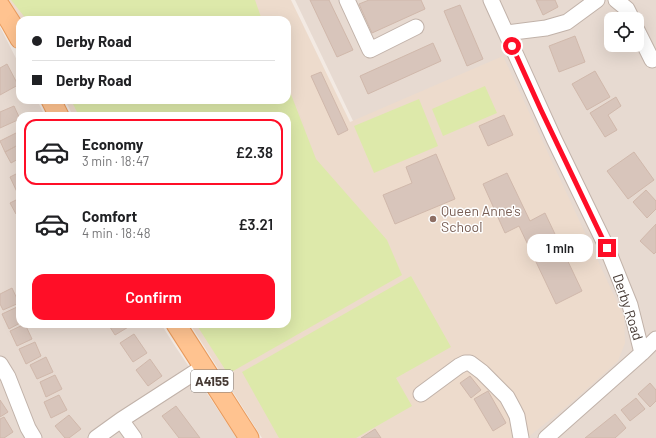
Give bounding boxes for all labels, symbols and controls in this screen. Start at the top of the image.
map controls [604,12,644,52]
button: locate [604,12,644,52]
text: Derby Road [56,32,132,50]
route start [503,37,521,55]
text: Derby Road [56,71,132,89]
icon: car [34,134,70,170]
text: Economy [82,135,143,153]
text: £2.38 [236,143,273,161]
text: 3 min · 18:47 [82,153,149,169]
place label: Queen Anne's School [441,202,521,235]
icon: car [34,206,70,242]
text: Comfort [82,207,137,225]
marker: Queen Anne's School [428,214,438,224]
text: £3.21 [238,215,273,233]
text: 4 min · 18:48 [82,225,150,241]
callout: 1 min [527,234,593,262]
route end [598,239,616,257]
text: 1 min [546,240,574,256]
street label: Derby Road [610,271,647,342]
button: Confirm [32,274,275,320]
road number: A4155 [191,370,233,392]

